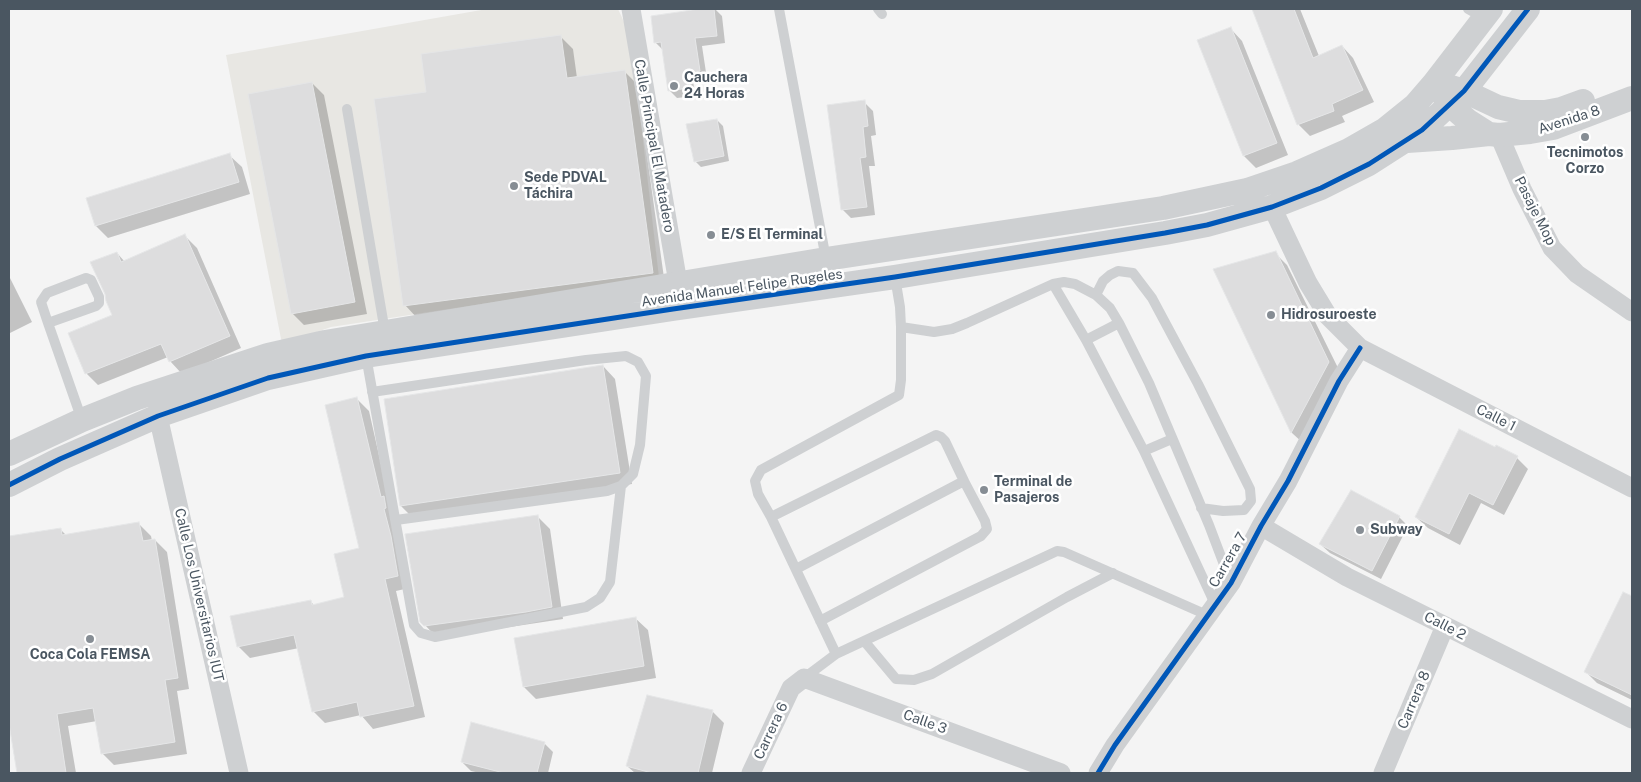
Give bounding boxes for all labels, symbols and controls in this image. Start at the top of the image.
street label: Calle Principal El Matadero [630,58,678,234]
place label: Cauchera 24 Horas [684,70,748,102]
marker: Cauchera 24 Horas [668,80,680,92]
street label: Avenida 8 [1536,102,1602,138]
marker: Tecnimotos Corzo [1579,131,1591,143]
place label: Tecnimotos Corzo [1547,145,1623,178]
place label: Sede PDVAL Táchira [524,170,607,202]
street label: Pasaje Mop [1511,174,1559,248]
marker: Sede PDVAL Táchira [508,180,520,192]
place label: E/S El Terminal [721,227,823,243]
marker: E/S El Terminal [705,229,717,241]
street label: Avenida Manuel Felipe Rugeles [640,266,844,310]
place label: Hidrosuroeste [1281,307,1376,323]
marker: Hidrosuroeste [1265,309,1277,321]
street label: Calle 1 [1473,401,1519,435]
place label: Terminal de Pasajeros [994,474,1072,507]
marker: Terminal de Pasajeros [978,484,990,496]
street label: Calle Los Universitarios IUT [171,507,227,683]
place label: Subway [1370,522,1423,538]
marker: Subway [1354,524,1366,536]
street label: Carrera 7 [1206,529,1250,591]
street label: Calle 2 [1421,608,1469,644]
marker: Coca Cola FEMSA [84,633,96,645]
place label: Coca Cola FEMSA [30,647,150,663]
street label: Carrera 8 [1394,668,1434,732]
street label: Carrera 6 [750,700,792,762]
street label: Calle 3 [901,706,949,738]

